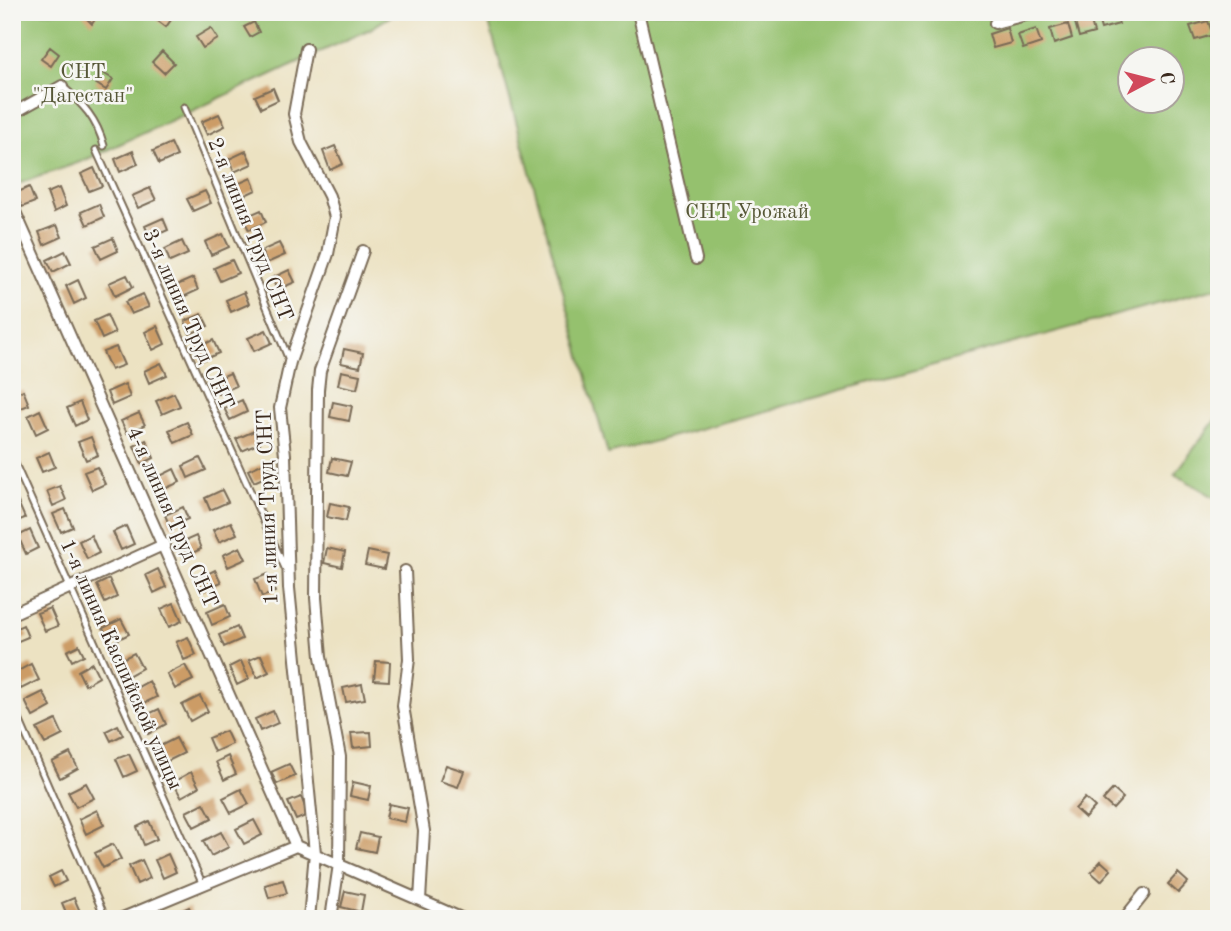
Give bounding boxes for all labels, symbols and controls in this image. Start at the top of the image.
north arrow [1116,46,1186,116]
park label: СНТ "Дагестан" [32,62,134,107]
text: С [1155,71,1176,86]
street label: 2-я линия Труд СНТ [203,135,296,324]
park label: СНТ Урожай [685,202,809,223]
street label: 3-я линия Труд СНТ [138,226,237,413]
street label: 1-я линия Труд СНТ [255,409,282,605]
street label: 4-я линия Труд СНТ [122,424,221,611]
street label: 1-я линия Каспийской улицы [56,536,186,793]

